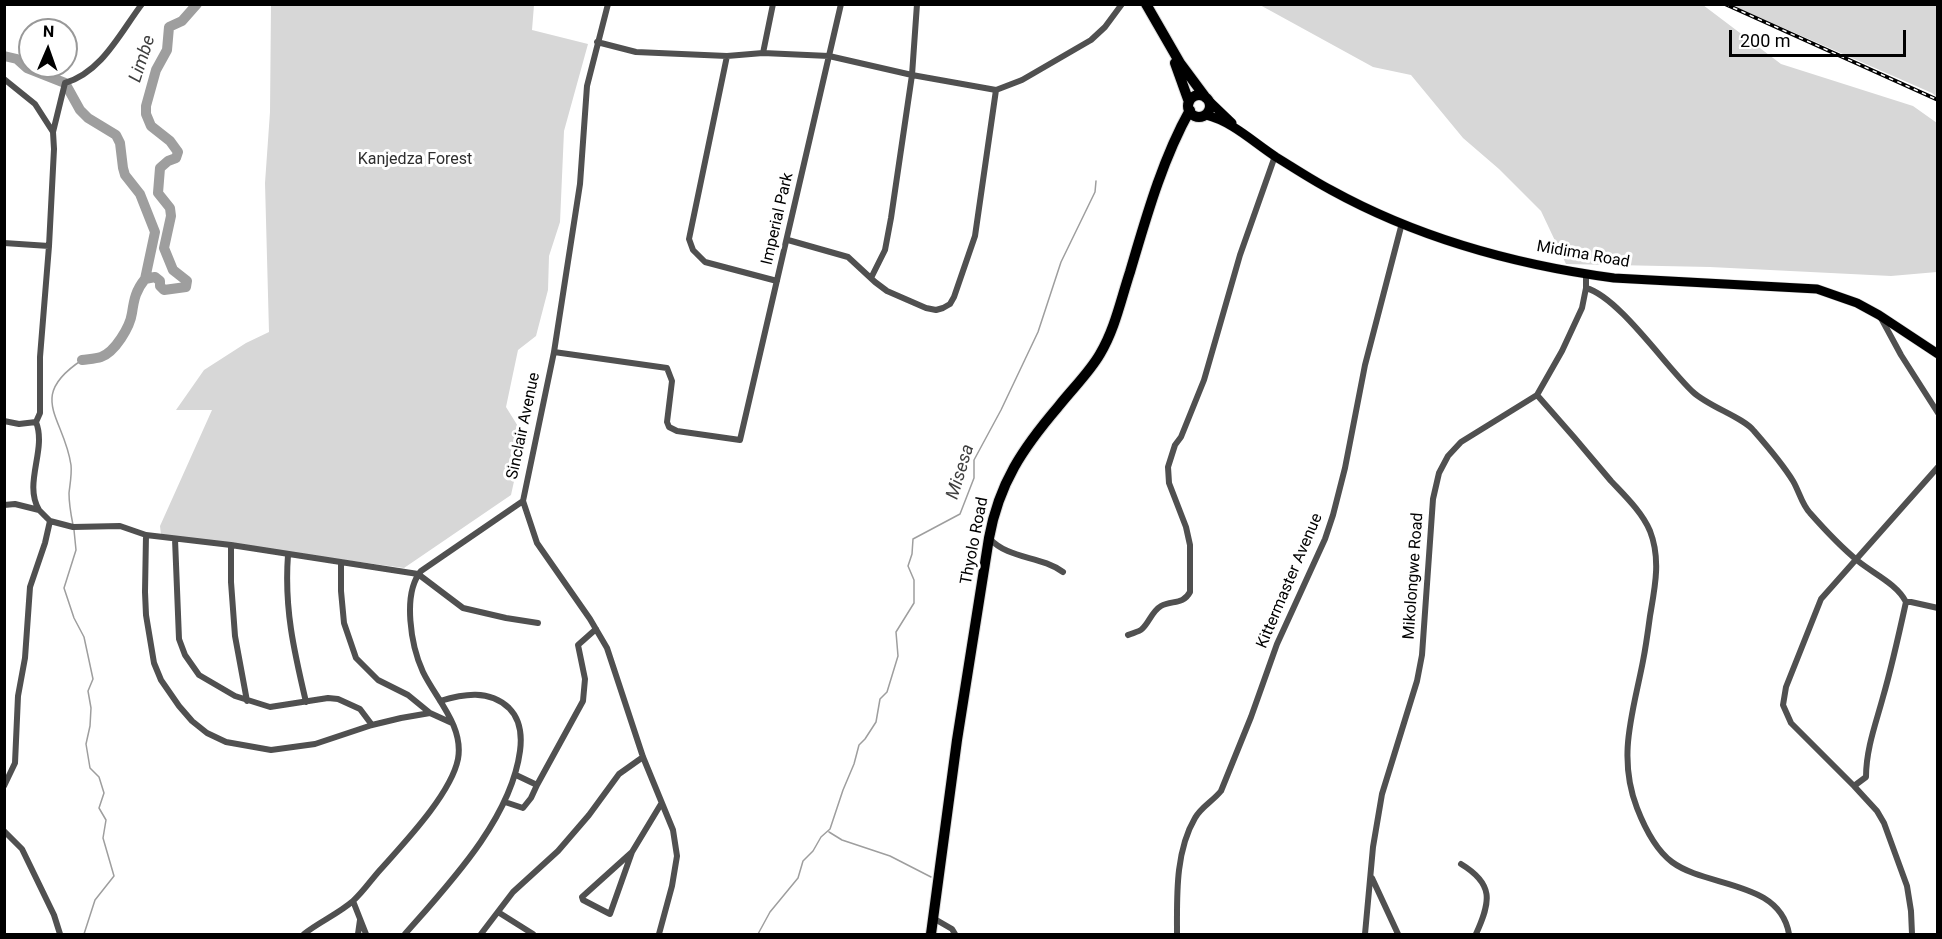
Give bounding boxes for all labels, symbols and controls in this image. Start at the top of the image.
north arrow [18,18,78,78]
scale bar [1732,18,1909,56]
text: N [43,22,55,41]
text: 200 m [1740,30,1791,51]
water label: Limbe [125,33,161,85]
park label: Kanjedza Forest [358,150,472,170]
street label: Imperial Park [758,171,798,267]
street label: Midima Road [1535,237,1631,273]
street label: Sinclair Avenue [503,371,545,481]
water label: Misesa [942,442,980,502]
street label: Thyolo Road [957,496,993,586]
street label: Kittermaster Avenue [1253,511,1327,651]
street label: Mikolongwe Road [1400,512,1428,640]

